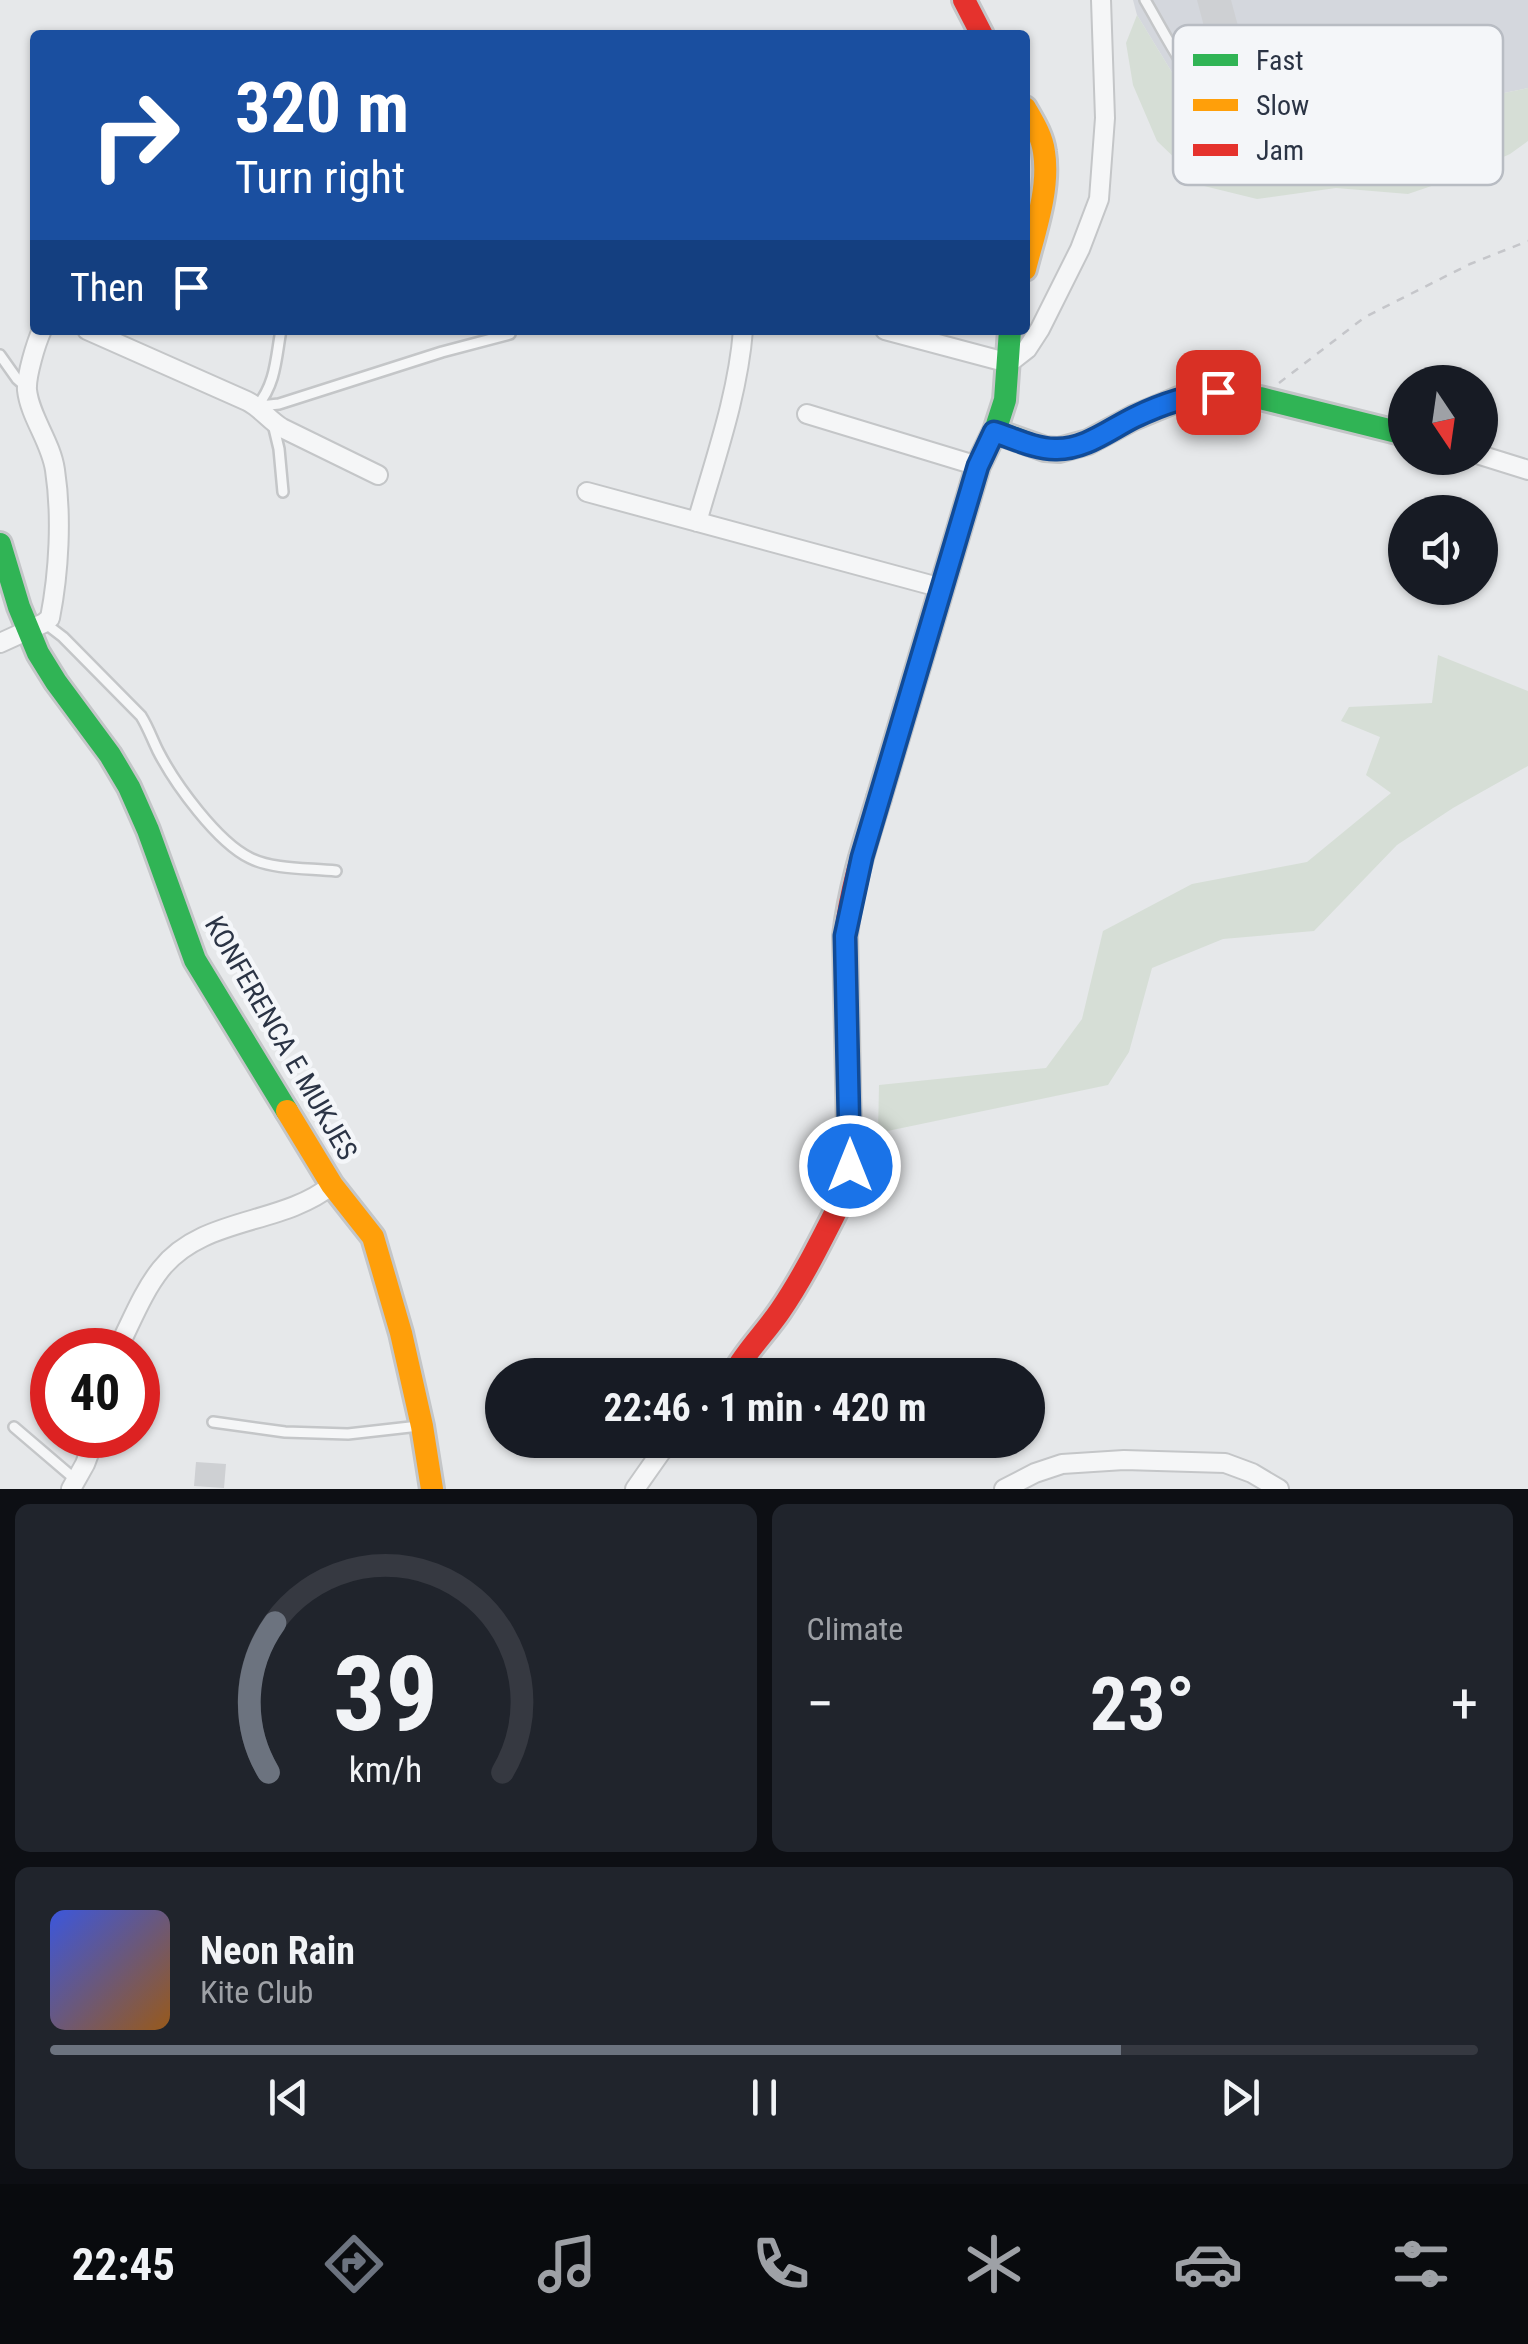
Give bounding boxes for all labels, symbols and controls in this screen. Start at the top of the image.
legend [1173,25,1503,185]
text: Fast [1256,44,1303,77]
text: 320 m [235,67,409,149]
icon: right [70,70,200,200]
text: Slow [1256,89,1309,122]
text: Jam [1256,134,1304,167]
text: Turn right [235,151,405,204]
icon: arrive [164,260,219,315]
text: Then [70,266,144,310]
pin [1176,350,1261,435]
icon: arrive [1191,365,1246,420]
north arrow [1388,365,1498,475]
map controls [1388,365,1498,605]
button: sound [1388,495,1498,605]
street label: KONFERENCA E MUKJES [198,910,364,1166]
position arrow [798,1114,902,1218]
speed limit sign: 40 [30,1328,160,1458]
text: 22:46 · 1 min · 420 m [604,1386,926,1430]
text: Climate [807,1610,903,1648]
text: 39 [333,1634,438,1755]
text: 23° [1090,1660,1195,1748]
text: − [807,1672,834,1736]
text: + [1451,1672,1478,1736]
text: km/h [349,1749,423,1791]
text: Neon Rain [200,1929,355,1973]
text: Kite Club [200,1973,313,2011]
icon: previous [261,2070,316,2125]
icon: pause [737,2070,792,2125]
icon: next [1213,2070,1268,2125]
icon: directions [319,2229,389,2299]
icon: music [532,2229,602,2299]
icon: phone [746,2229,816,2299]
icon: climate [959,2229,1029,2299]
icon: car [1173,2229,1243,2299]
icon: filters [1386,2229,1456,2299]
text: 22:45 [72,2238,175,2291]

